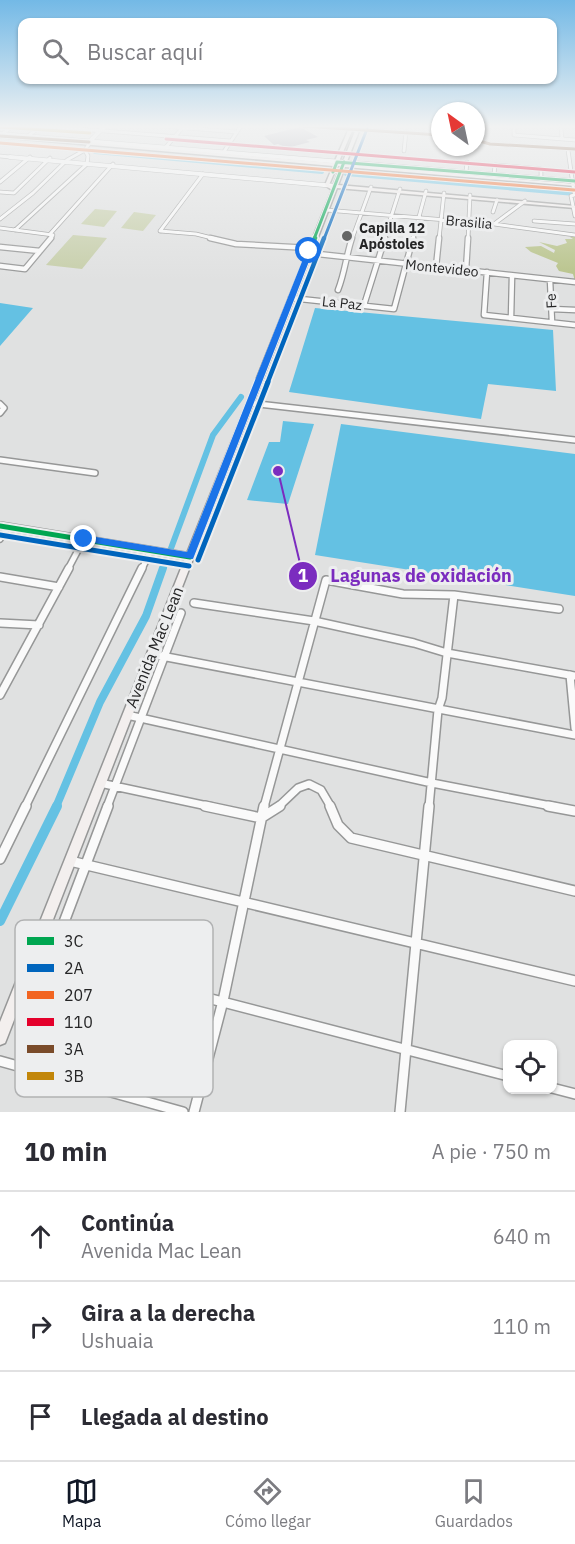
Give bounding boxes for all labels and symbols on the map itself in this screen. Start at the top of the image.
north arrow [431,102,485,156]
street label: Brasilia [445,211,494,233]
place label: Capilla 12 Apóstoles [359,219,425,253]
marker: Capilla 12 Apóstoles [340,229,354,243]
route start [295,237,321,263]
street label: Montevideo [404,255,480,281]
street label: La Paz [321,292,363,314]
street label: Fe [542,293,560,309]
route end [70,525,96,551]
callout: Lagunas de oxidación [288,558,524,594]
text: 1 [298,564,309,587]
text: Lagunas de oxidación [330,564,512,587]
street label: Avenida Mac Lean [121,584,187,710]
legend [15,920,213,1097]
text: 3C [64,931,84,951]
text: 2A [64,958,84,978]
text: 207 [64,985,93,1005]
text: 110 [64,1012,93,1032]
text: 3A [64,1039,84,1059]
text: 3B [64,1066,84,1086]

